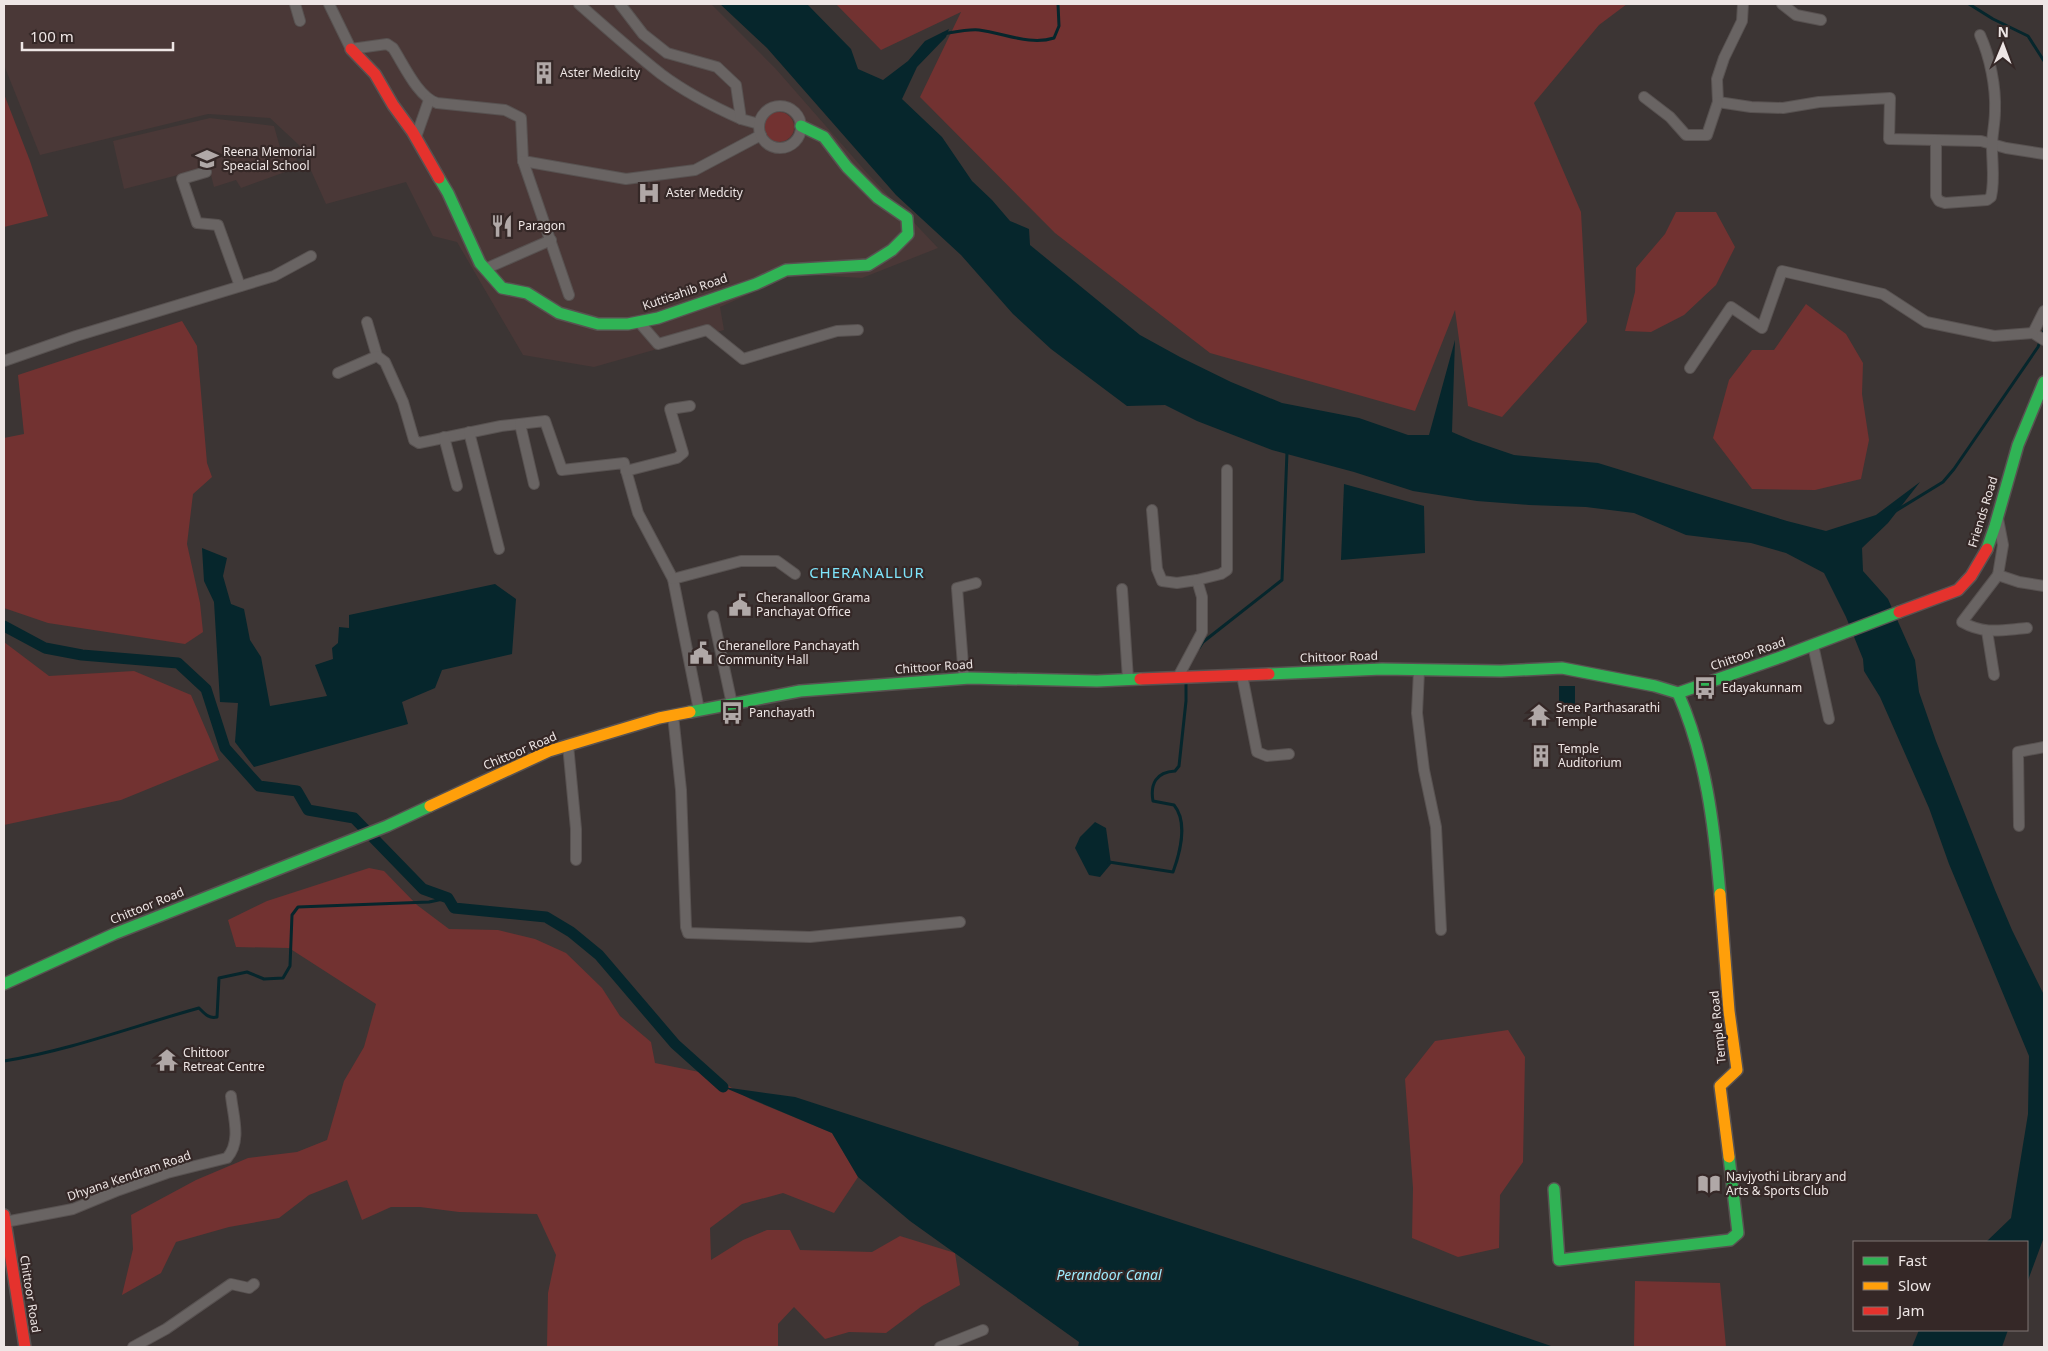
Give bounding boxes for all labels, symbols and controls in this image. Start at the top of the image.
scale bar [22,20,174,52]
north arrow [1978,20,2028,70]
text: N [1997,22,2009,41]
text: 100 m [30,26,74,46]
building icon: Aster Medicity [531,60,557,86]
place label: Aster Medicity [560,64,641,81]
place label: Reena Memorial Speacial School [223,143,315,174]
school or university icon: Reena Memorial Speacial School [194,146,220,172]
hospital icon: Aster Medcity [636,180,662,206]
place label: Aster Medcity [666,184,744,201]
restaurant icon: Paragon [489,213,515,239]
place label: Paragon [518,217,566,234]
street label: Kuttisahib Road [640,269,730,314]
street label: Friends Road [1964,474,2001,550]
district label: CHERANALLUR [809,562,925,582]
place label: Cheranalloor Grama Panchayat Office [756,589,870,620]
public building icon: Cheranalloor Grama Panchayat Office [727,592,753,618]
street label: Chittoor Road [1708,633,1788,674]
place label: Cheranellore Panchayath Community Hall [718,637,859,668]
public building icon: Cheranellore Panchayath Community Hall [688,640,714,666]
street label: Chittoor Road [1300,647,1378,666]
street label: Chittoor Road [894,655,974,678]
bus stop icon: Edayakunnam [1692,675,1718,701]
place label: Edayakunnam [1722,679,1802,696]
place label: Sree Parthasarathi Temple [1556,699,1660,730]
bus stop icon: Panchayath [719,700,745,726]
temple icon: Sree Parthasarathi Temple [1526,702,1552,728]
place label: Panchayath [749,704,815,721]
street label: Chittoor Road [480,727,559,774]
place label: Temple Auditorium [1558,740,1622,771]
building icon: Temple Auditorium [1528,743,1554,769]
street label: Chittoor Road [107,883,186,928]
street label: Temple Road [1705,990,1730,1064]
place label: Chittoor Retreat Centre [183,1044,265,1075]
temple icon: Chittoor Retreat Centre [154,1047,180,1073]
street label: Dhyana Kendram Road [65,1146,193,1205]
place label: Navjyothi Library and Arts & Sports Club [1726,1168,1846,1199]
library icon: Navjyothi Library and Arts & Sports Club [1696,1171,1722,1197]
legend [1853,1241,2028,1331]
text: Fast [1898,1250,1927,1270]
street label: Chittoor Road [16,1254,45,1334]
water label: Perandoor Canal [1056,1265,1162,1284]
text: Slow [1898,1275,1931,1295]
text: Jam [1896,1300,1925,1320]

